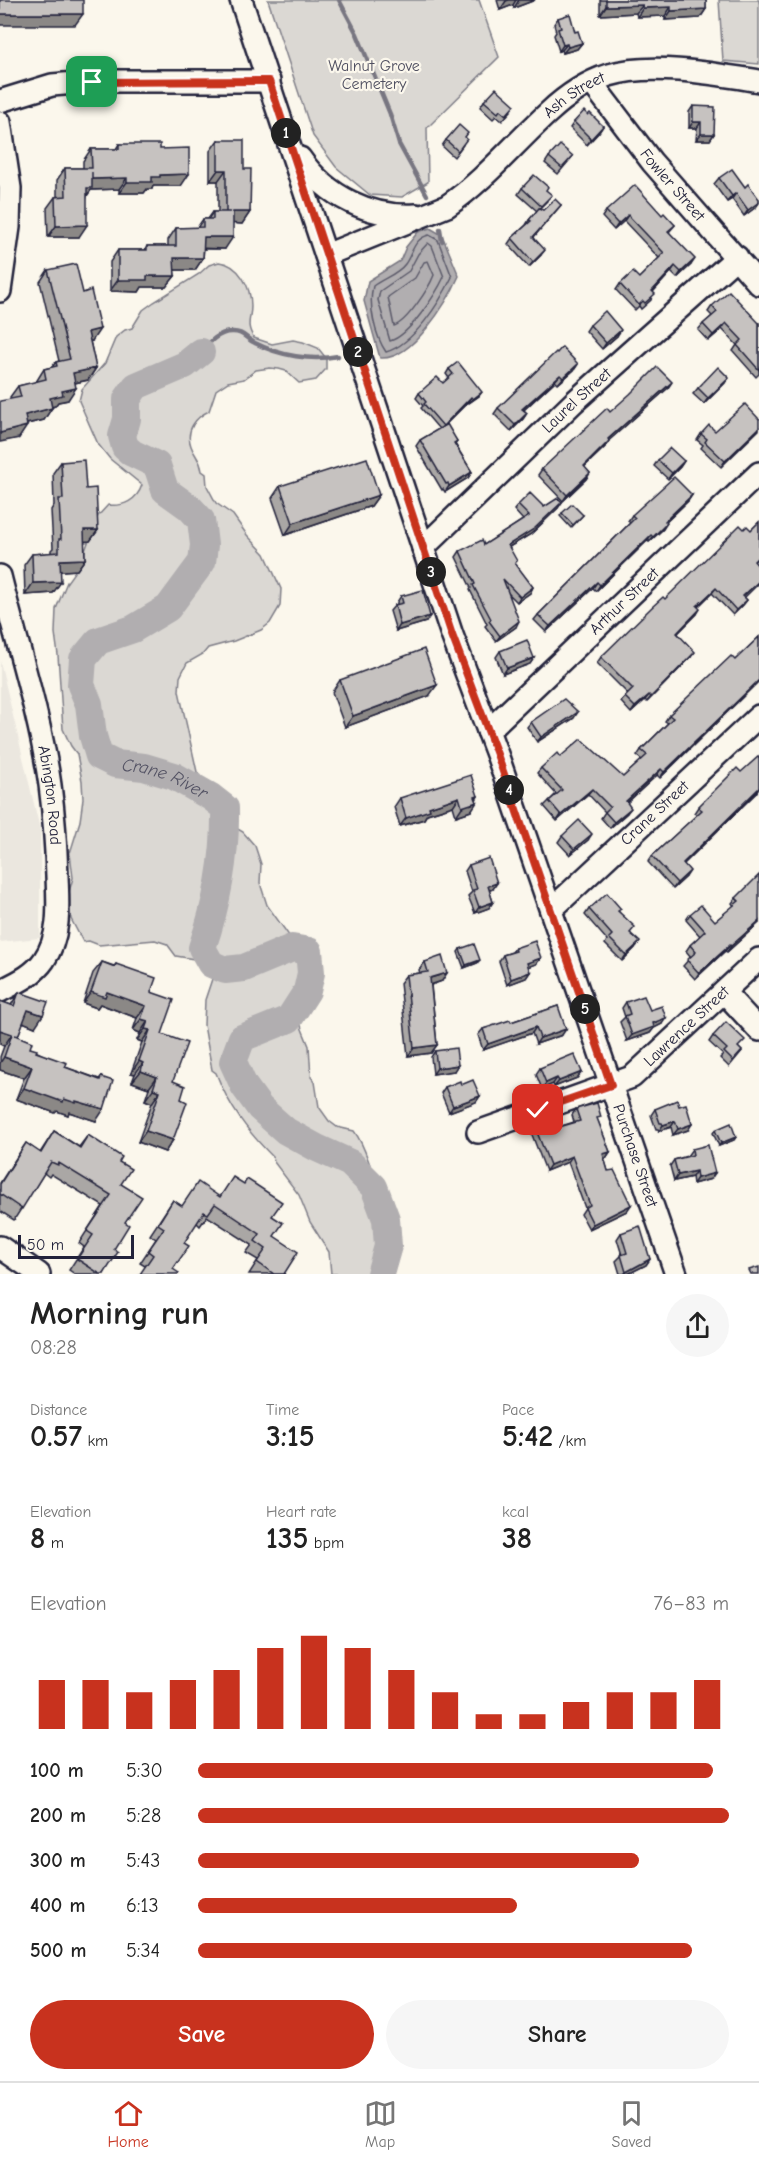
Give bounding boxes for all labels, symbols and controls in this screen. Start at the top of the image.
pin [66,56,117,107]
park label: Walnut Grove Cemetery [328,57,420,93]
icon: arrive [75,65,108,98]
street label: Ash Street [540,68,608,122]
pin: 1 [271,118,301,148]
text: 1 [283,124,289,142]
street label: Fowler Street [636,145,709,225]
pin: 2 [343,337,373,367]
text: 2 [354,343,362,361]
street label: Laurel Street [538,364,615,437]
pin: 3 [416,557,446,587]
text: 3 [427,563,435,581]
street label: Arthur Street [586,564,663,639]
street label: Abington Road [34,744,65,845]
water label: Crane River [121,754,212,804]
pin: 4 [494,775,524,805]
street label: Crane Street [617,777,693,849]
text: 4 [505,781,513,799]
street label: Lawrence Street [640,982,733,1070]
pin: 5 [570,994,600,1024]
text: 5 [581,1000,589,1018]
pin [512,1084,563,1135]
icon: check [521,1093,554,1126]
street label: Purchase Street [609,1102,661,1210]
scale bar [18,1232,134,1260]
text: 50 m [27,1236,64,1254]
text: Morning run [30,1294,209,1332]
button: share [666,1294,729,1357]
text: 08:28 [30,1336,77,1359]
text: Distance [30,1401,87,1419]
text: Time [266,1401,299,1419]
text: Pace [502,1401,534,1419]
text: 0.57 [30,1419,82,1454]
text: 3:15 [266,1419,315,1454]
text: 5:42 [502,1419,553,1454]
text: km [82,1432,108,1450]
text: /km [553,1432,586,1450]
text: Elevation [30,1503,91,1521]
text: Heart rate [266,1503,337,1521]
text: kcal [502,1503,529,1521]
text: 8 [30,1521,45,1556]
text: 135 [266,1521,309,1556]
text: 38 [502,1521,532,1556]
text: m [45,1534,64,1552]
text: bpm [309,1534,344,1552]
text: Elevation [30,1592,107,1615]
text: 76–83 m [653,1592,729,1615]
text: 100 m [30,1759,84,1782]
text: 5:30 [126,1759,163,1782]
text: 200 m [30,1804,86,1827]
text: 5:28 [126,1804,161,1827]
text: 300 m [30,1849,86,1872]
text: 5:43 [126,1849,160,1872]
text: 400 m [30,1894,85,1917]
text: 6:13 [126,1894,159,1917]
text: 500 m [30,1939,87,1962]
text: 5:34 [126,1939,160,1962]
button: Save [30,2000,374,2069]
button: Share [386,2000,729,2069]
tab: Home [107,2097,149,2151]
tab: Map [364,2097,397,2151]
tab: Saved [612,2097,652,2151]

